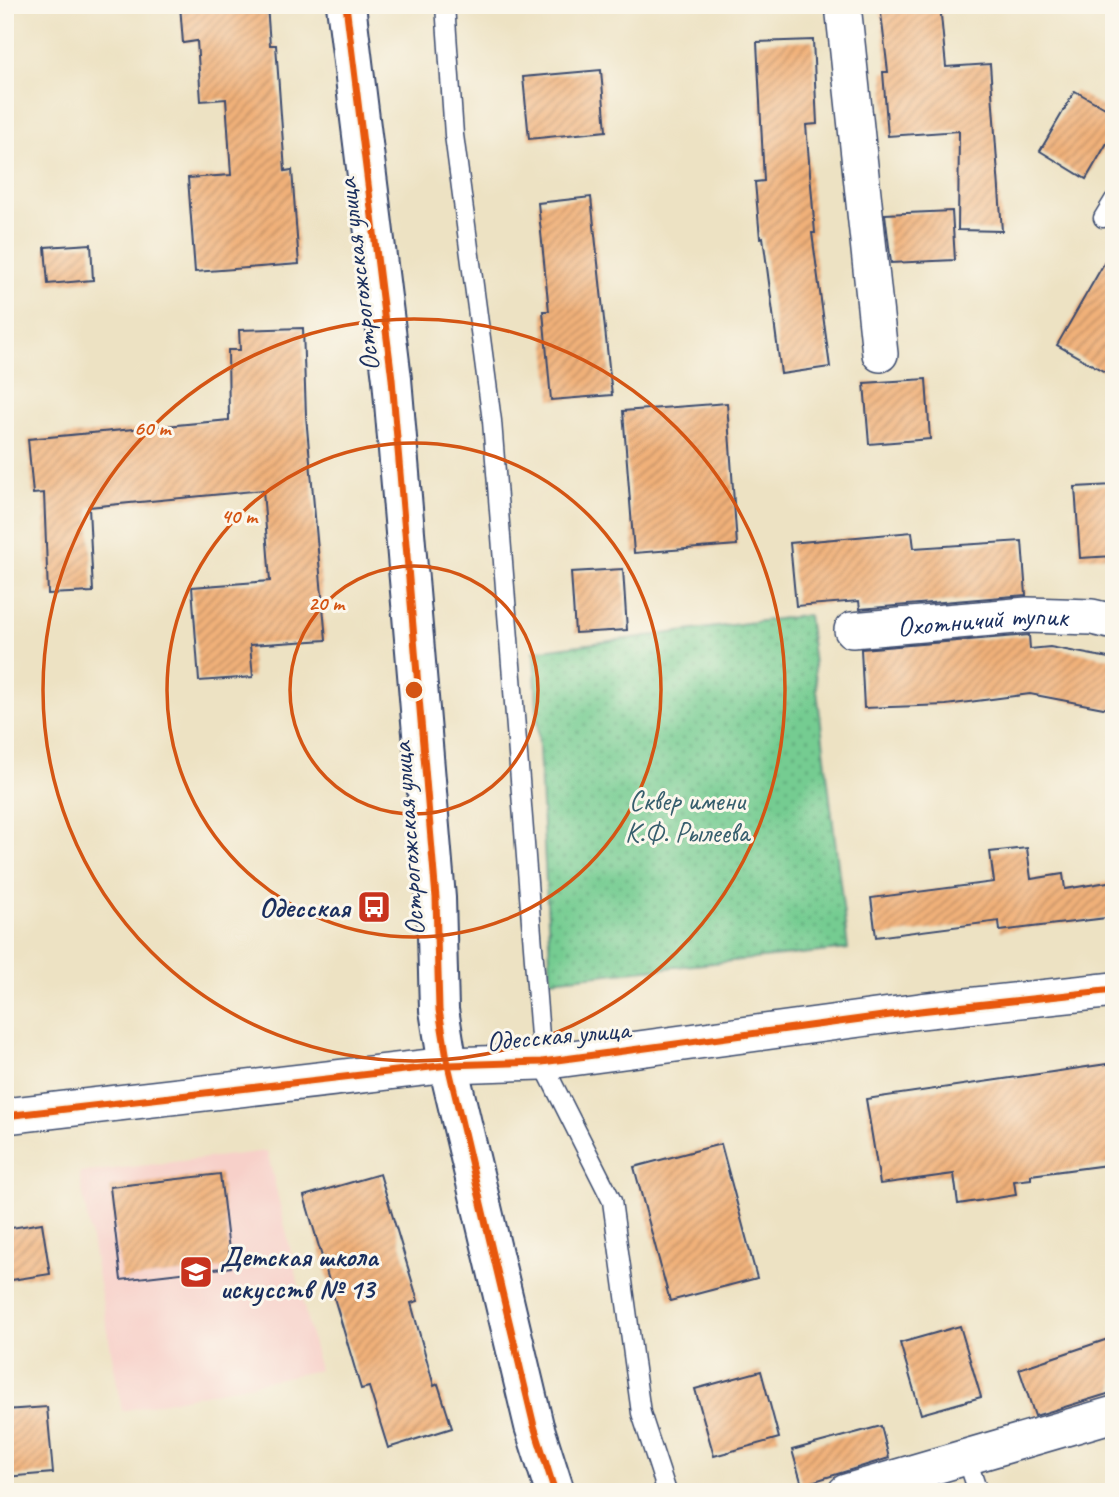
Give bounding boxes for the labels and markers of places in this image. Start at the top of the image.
centre of rings [402,678,426,702]
bus stop icon: Одесская [355,888,393,926]
place label: Одесская [259,890,352,925]
place label: Детская школа искусств № 13 [220,1239,380,1307]
school or university icon: Детская школа искусств № 13 [177,1253,215,1291]

